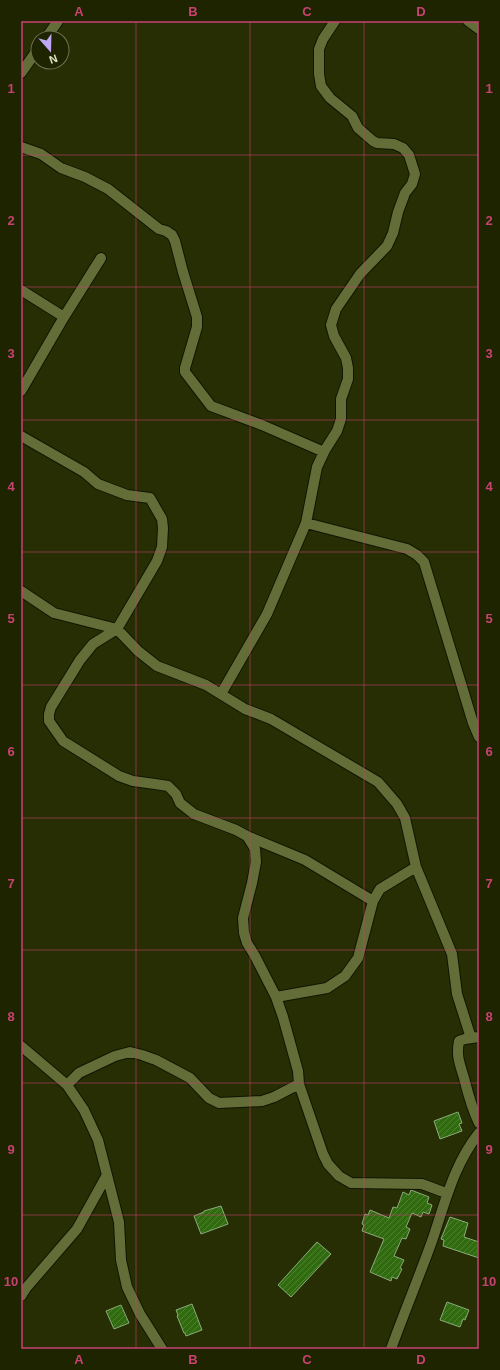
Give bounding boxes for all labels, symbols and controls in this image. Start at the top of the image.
text: A [74,4,84,19]
text: B [188,4,198,19]
text: C [302,4,312,19]
text: D [416,4,426,19]
north arrow [30,30,70,70]
text: N [48,52,59,66]
text: 1 [7,81,15,96]
text: 1 [485,81,493,96]
text: 2 [7,213,15,228]
text: 2 [485,213,493,228]
text: 3 [7,346,15,361]
text: 3 [485,346,493,361]
text: 4 [7,479,15,494]
text: 4 [485,479,493,494]
text: 5 [7,611,15,626]
text: 5 [485,611,493,626]
text: 6 [7,744,15,759]
text: 6 [485,744,493,759]
text: 7 [7,876,15,891]
text: 7 [485,876,493,891]
text: 8 [7,1009,15,1024]
text: 8 [485,1009,493,1024]
text: 9 [7,1142,15,1157]
text: 9 [485,1142,493,1157]
text: 10 [4,1274,18,1289]
text: 10 [482,1274,496,1289]
text: A [74,1352,84,1367]
text: B [188,1352,198,1367]
text: C [302,1352,312,1367]
text: D [416,1352,426,1367]

